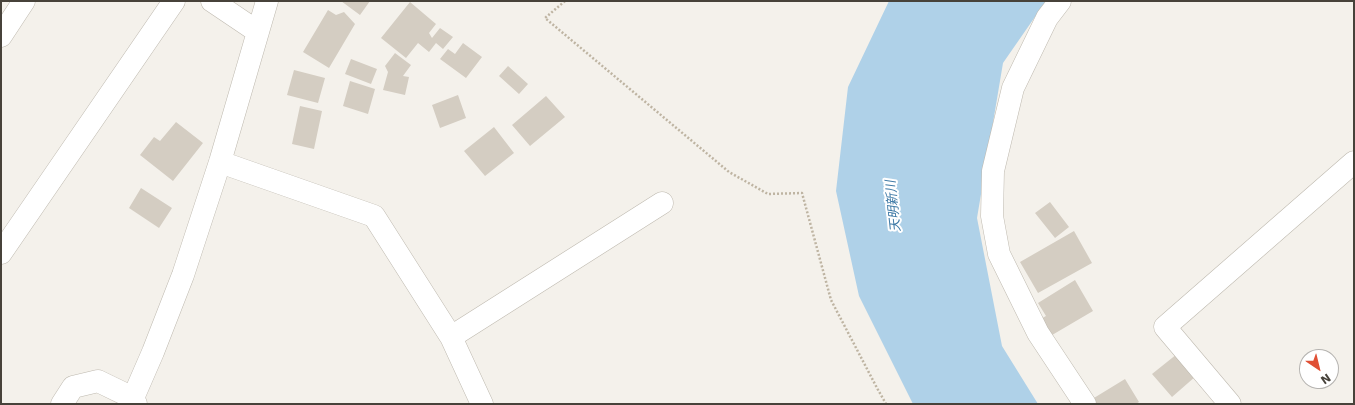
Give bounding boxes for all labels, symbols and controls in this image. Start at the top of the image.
water label: 天明新川 [884,179,904,233]
north arrow [1299,349,1339,389]
text: N [1318,370,1333,386]

